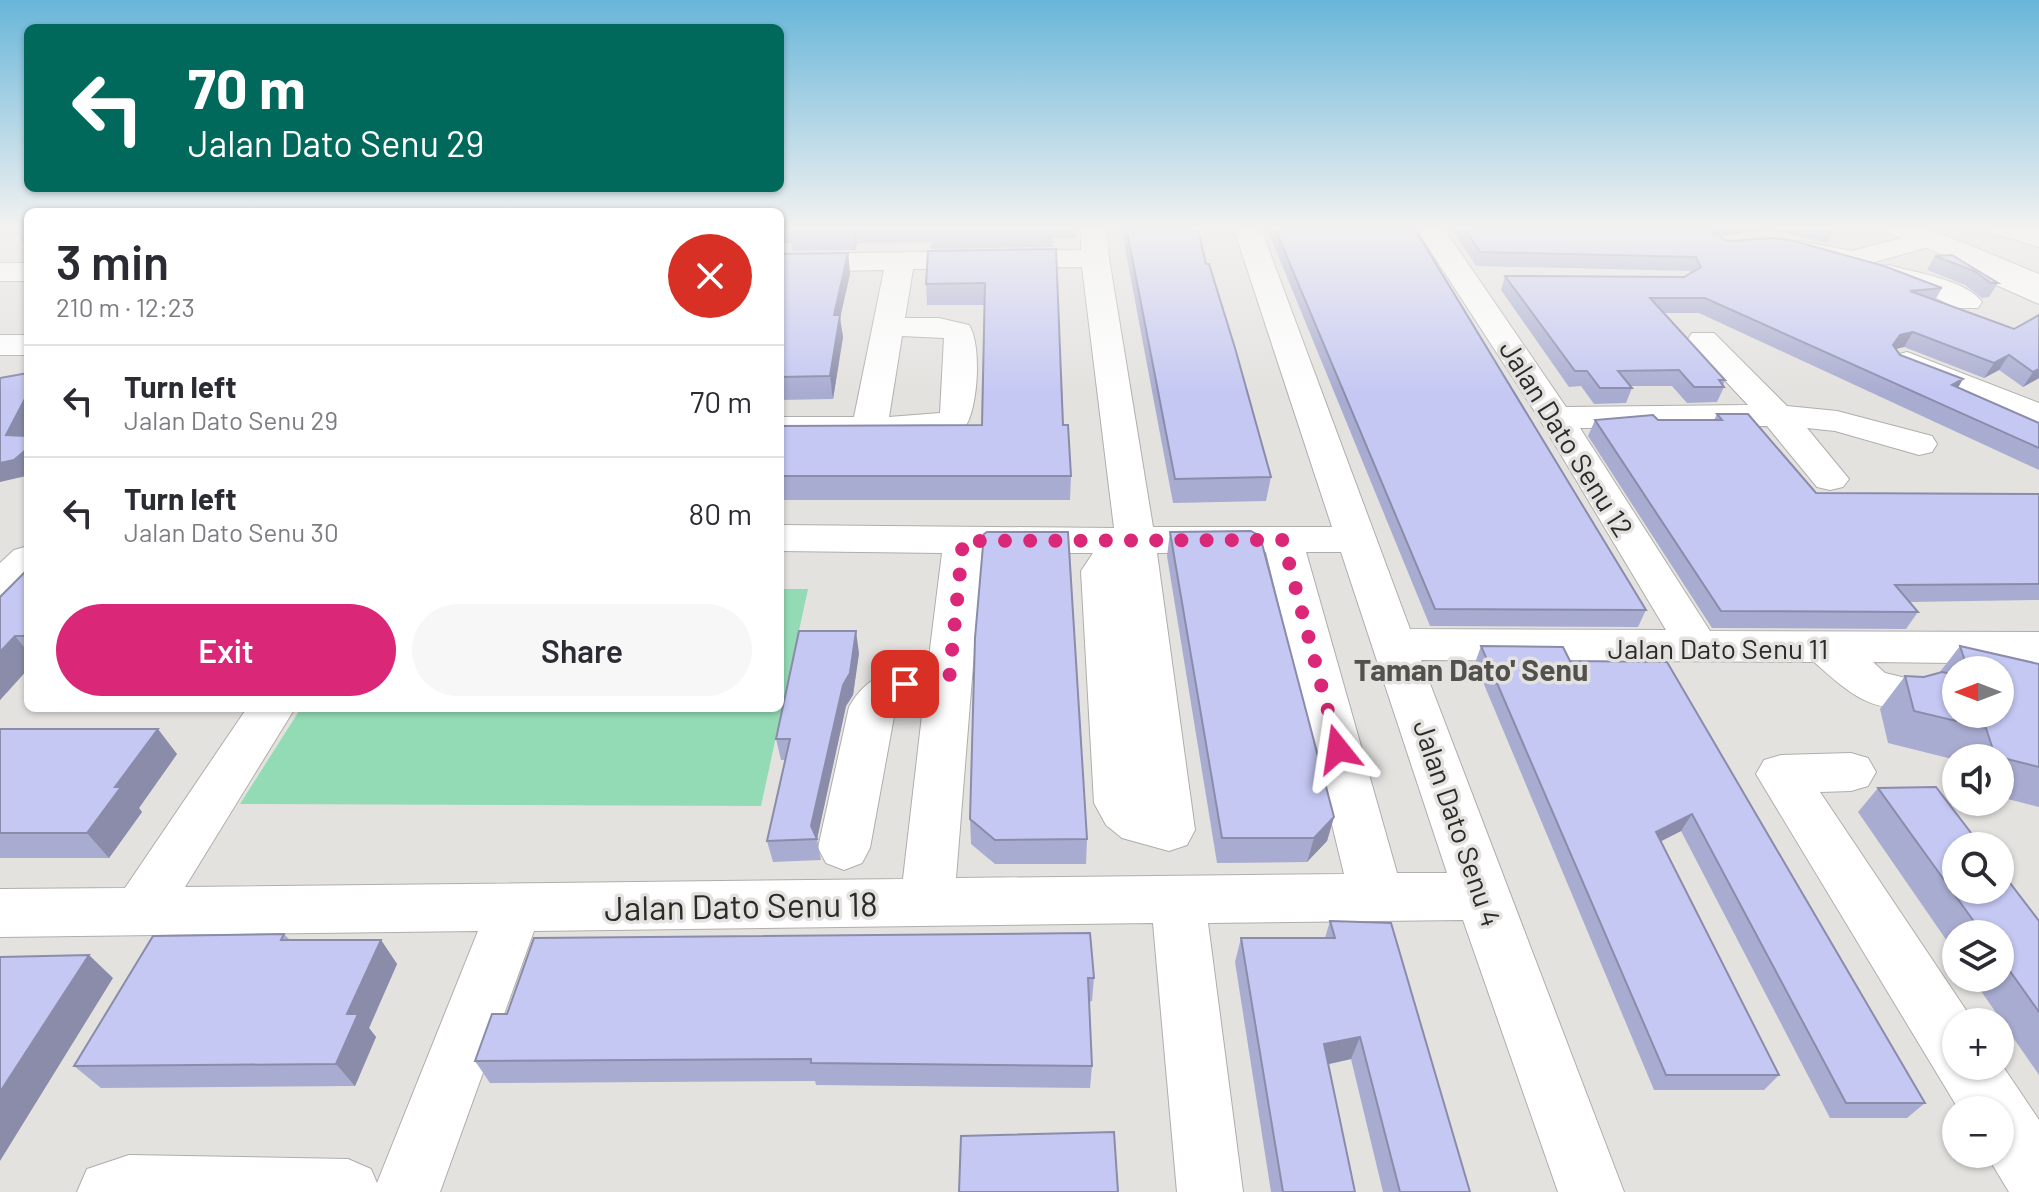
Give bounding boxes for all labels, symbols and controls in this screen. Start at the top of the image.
text: 70 m [188,53,306,120]
icon: left [56,56,160,160]
text: Jalan Dato Senu 29 [188,121,484,164]
text: 3 min [56,232,169,290]
button: close [668,234,752,318]
text: 210 m · 12:23 [56,291,195,322]
street label: Jalan Dato Senu 12 [1493,333,1641,543]
text: Turn left [124,368,237,404]
icon: left [56,379,100,423]
text: 70 m [690,383,752,419]
text: Jalan Dato Senu 29 [124,404,338,435]
text: Turn left [124,480,237,516]
icon: left [56,491,100,535]
text: 80 m [689,495,752,531]
text: Jalan Dato Senu 30 [124,516,339,547]
button: Exit [56,604,396,696]
button: Share [412,604,752,696]
street label: Jalan Dato Senu 11 [1608,631,1828,665]
pin [871,650,939,718]
district label: Taman Dato' Senu [1354,651,1588,687]
north arrow [1942,656,2014,728]
map controls [1942,656,2014,1168]
icon: arrive [883,662,927,706]
position arrow [1296,707,1380,791]
street label: Jalan Dato Senu 4 [1407,715,1509,931]
button: sound [1942,744,2014,816]
button: search [1942,832,2014,904]
street label: Jalan Dato Senu 18 [604,882,878,928]
button: layers [1942,920,2014,992]
button: + [1942,1008,2014,1080]
button: − [1942,1096,2014,1168]

